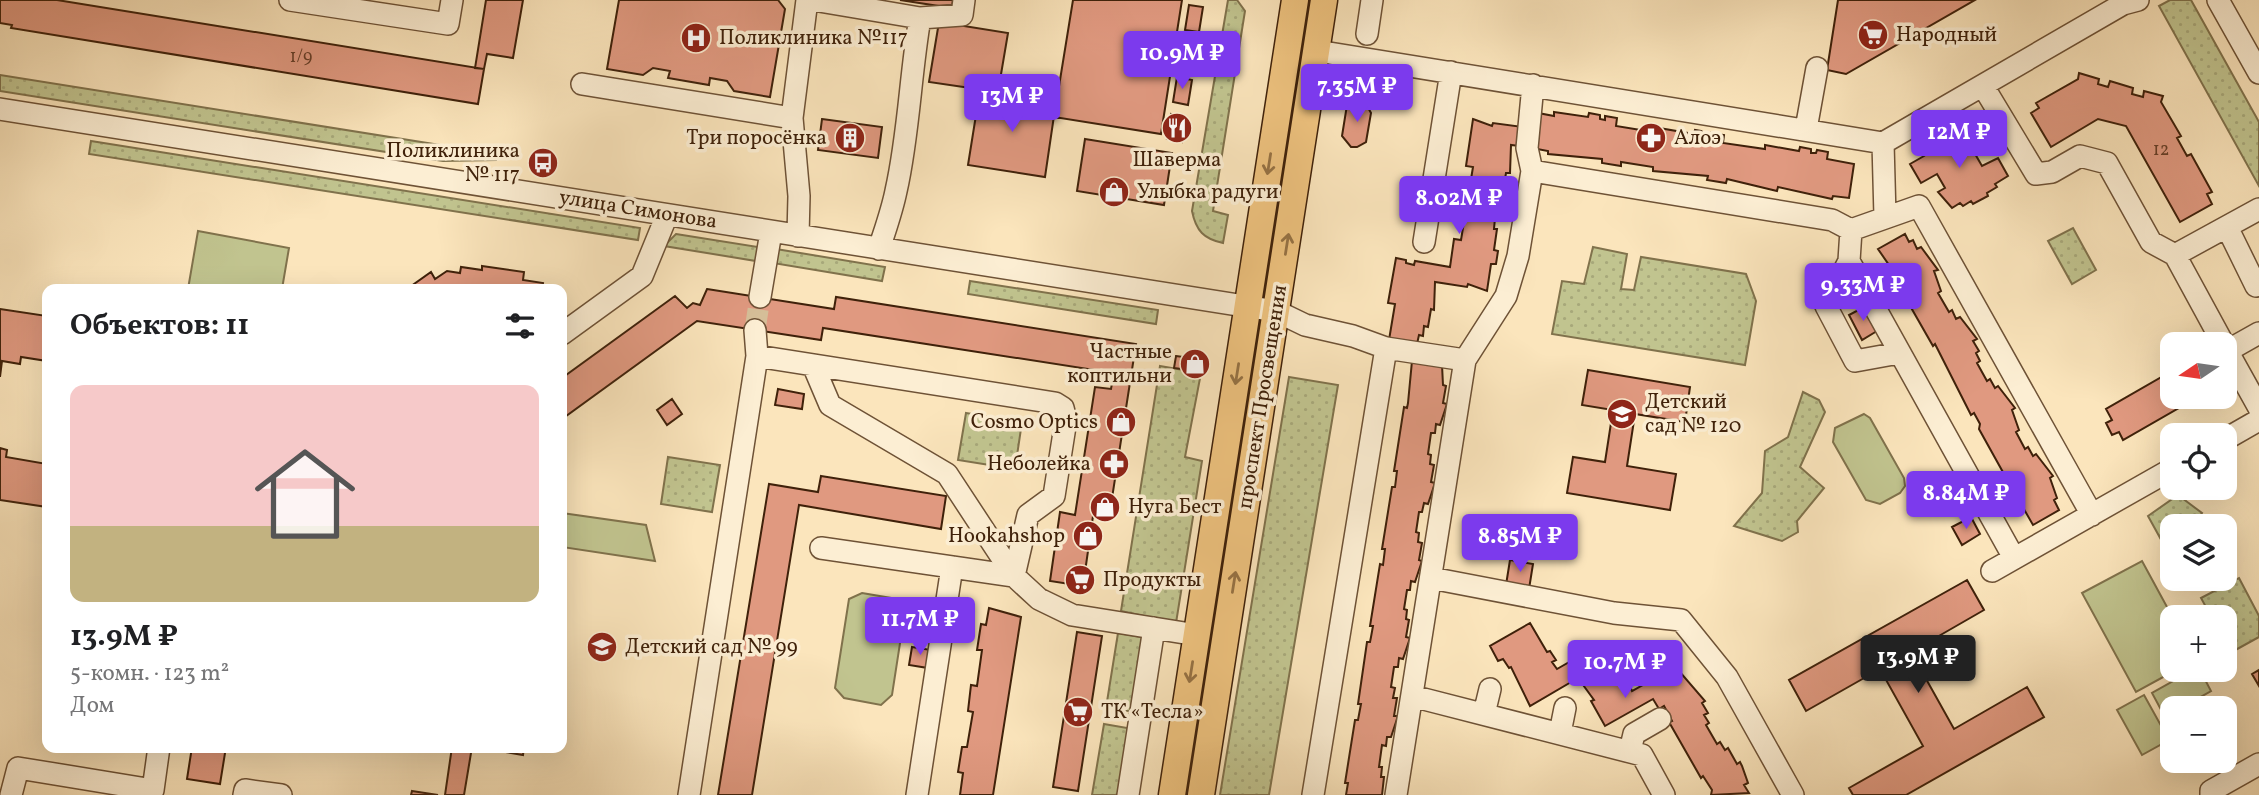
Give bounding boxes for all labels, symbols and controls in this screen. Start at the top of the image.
supermarket icon: Народный [1856,18,1890,52]
hospital icon: Поликлиника №117 [679,21,713,55]
place label: Народный [1896,21,1997,50]
place label: Поликлиника №117 [719,24,908,53]
pin: 10.9M ₽ [1117,32,1247,91]
text: 10.9M ₽ [1139,38,1225,70]
house number: 1/9 [290,45,312,70]
pin: 7.35M ₽ [1292,64,1422,124]
text: 7.35M ₽ [1317,71,1397,103]
pin: 13M ₽ [963,74,1061,134]
text: 13M ₽ [980,81,1044,113]
pin: 12M ₽ [1910,110,2008,170]
restaurant icon: Шаверма [1160,111,1194,145]
text: 12M ₽ [1927,117,1991,149]
building icon: Три поросёнка [833,121,867,155]
pharmacy icon: Алоэ [1634,121,1668,155]
place label: Три поросёнка [686,124,827,153]
place label: Алоэ [1674,124,1721,153]
place label: Поликлиника № 117 [386,137,520,190]
house number: 12 [2153,138,2169,163]
bus stop icon: Поликлиника № 117 [526,146,560,180]
place label: Шаверма [1133,146,1221,175]
one-way arrow [1263,152,1276,175]
shop icon: Улыбка радуги [1097,175,1131,209]
pin: 8.02M ₽ [1394,176,1524,236]
place label: Улыбка радуги [1137,178,1279,207]
street label: улица Симонова [557,183,719,237]
text: 8.02M ₽ [1415,183,1503,215]
one-way arrow [1281,233,1294,256]
pin: 9.33M ₽ [1798,264,1928,323]
text: 9.33M ₽ [1821,270,1905,302]
street label: проспект Просвещения [1231,283,1295,511]
text: Объектов: 11 [70,305,249,347]
icon: filters [501,307,539,345]
north arrow [2160,332,2236,410]
map controls [2160,332,2237,773]
place label: Частные коптильни [1067,338,1172,391]
shop icon: Частные коптильни [1178,347,1212,381]
one-way arrow [1230,363,1243,385]
place label: Детский сад № 120 [1645,388,1741,441]
school or university icon: Детский сад № 120 [1605,397,1639,431]
shop icon: Cosmo Optics [1104,405,1138,439]
place label: Cosmo Optics [971,408,1098,437]
button: locate [2160,423,2237,500]
icon: home [242,431,368,557]
pharmacy icon: Неболейка [1097,447,1131,481]
place label: Неболейка [987,450,1091,479]
pin: 8.84M ₽ [1901,472,2031,531]
text: 8.84M ₽ [1922,478,2010,510]
shop icon: Нуга Бест [1088,490,1122,524]
place label: Нуга Бест [1128,493,1222,522]
pin: 8.85M ₽ [1455,514,1585,574]
button: layers [2160,514,2237,591]
shop icon: Hookahshop [1071,519,1105,553]
text: 8.85M ₽ [1478,521,1562,553]
place label: Hookahshop [948,522,1065,551]
supermarket icon: Продукты [1063,563,1097,597]
place label: Продукты [1103,566,1202,595]
one-way arrow [1228,571,1241,594]
pin: 11.7M ₽ [855,598,985,657]
text: 11.7M ₽ [881,604,959,636]
button: + [2160,605,2237,682]
text: 13.9M ₽ [70,616,178,658]
school or university icon: Детский сад № 99 [585,630,619,664]
place label: Детский сад № 99 [625,633,798,662]
pin: 13.9M ₽ [1853,636,1983,695]
pin: 10.7M ₽ [1560,640,1690,700]
text: 13.9M ₽ [1877,642,1959,674]
text: 10.7M ₽ [1584,647,1666,679]
text: 5-комн. · 123 m² [70,658,229,690]
one-way arrow [1184,660,1197,683]
text: Дом [70,690,114,722]
supermarket icon: ТК «Тесла» [1061,695,1095,729]
button: − [2160,696,2237,773]
place label: ТК «Тесла» [1101,698,1204,727]

